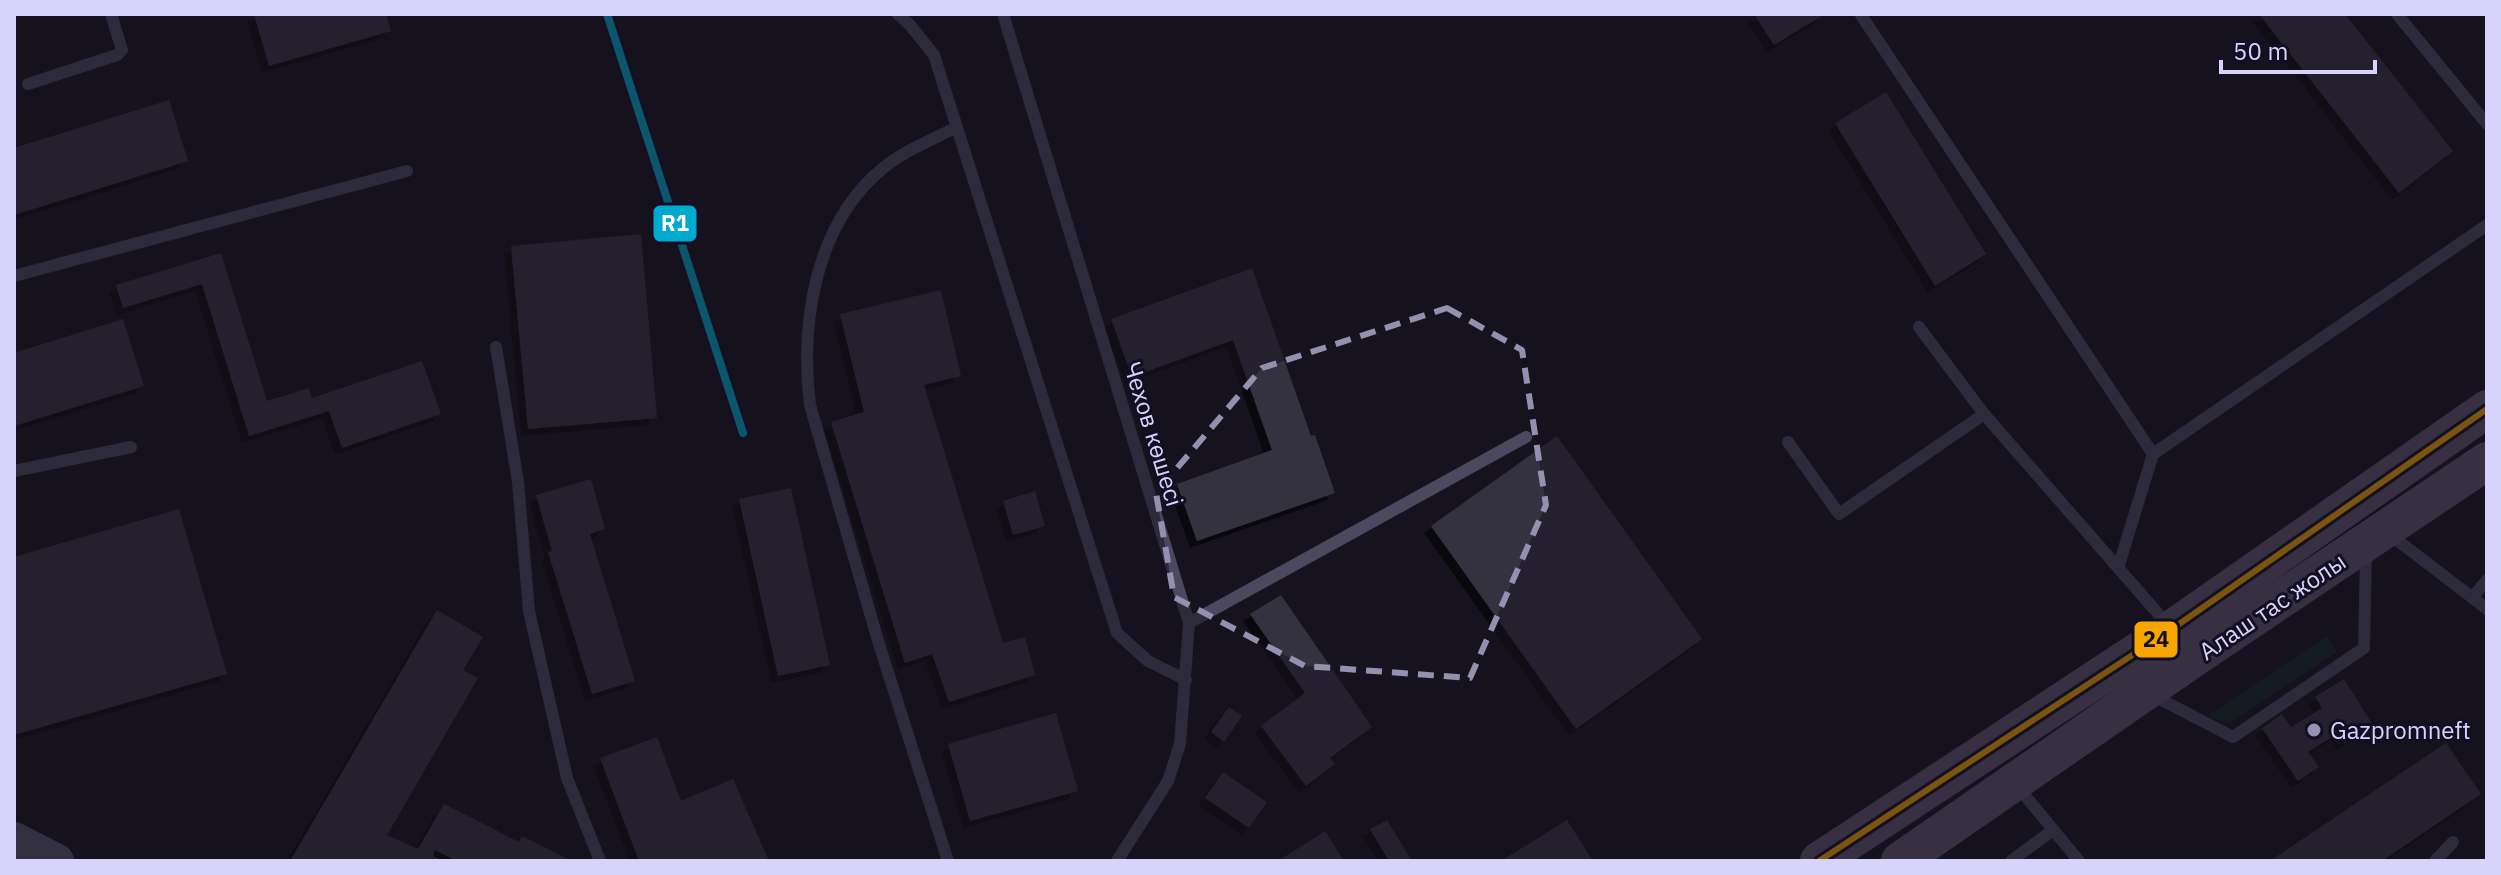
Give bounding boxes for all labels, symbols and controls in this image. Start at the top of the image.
scale bar [2221,24,2375,74]
text: 50 m [2233,35,2288,67]
line badge: R1 [652,204,698,243]
text: R1 [661,208,689,237]
street label: Чехов көшесі [1117,358,1191,510]
street label: Алаш тас жолы [2192,545,2352,667]
line badge: 24 [2133,620,2179,659]
text: 24 [2143,624,2169,653]
place label: Gazpromneft [2330,714,2471,746]
marker: Gazpromneft [2305,721,2323,739]

